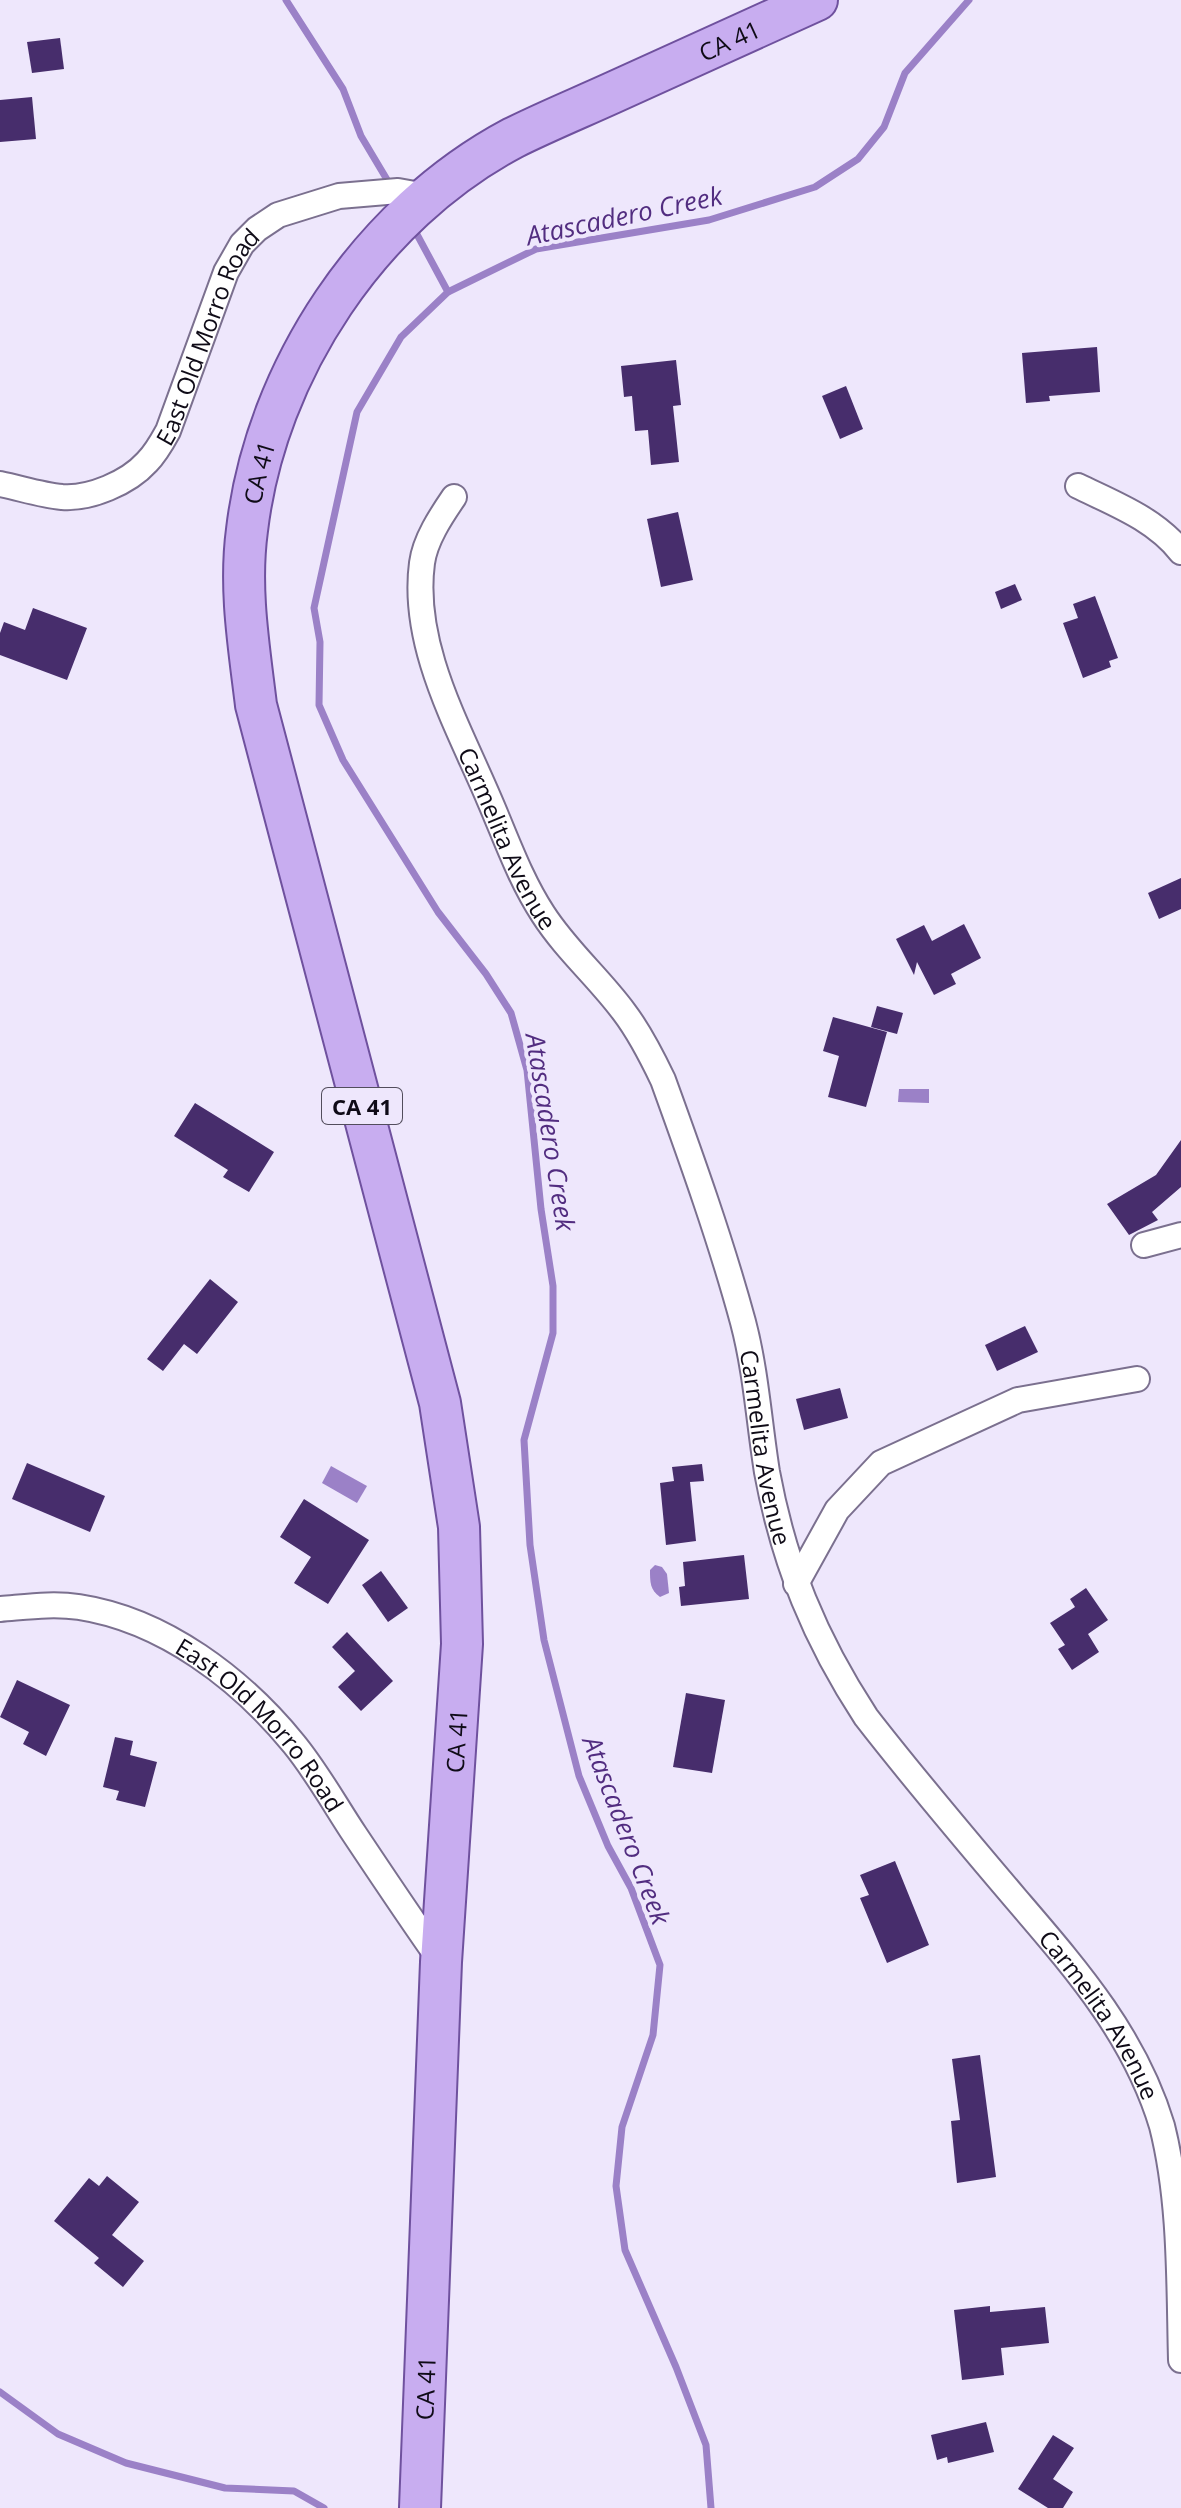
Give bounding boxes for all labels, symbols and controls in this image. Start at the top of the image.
street label: CA 41 [693,12,765,68]
water label: Atascadero Creek [521,176,726,254]
street label: East Old Morro Road [147,220,266,451]
street label: CA 41 [235,437,282,507]
street label: Carmelita Avenue [451,742,565,936]
water label: Atascadero Creek [517,1029,585,1235]
road number: CA 41 [322,1088,402,1124]
street label: Carmelita Avenue [733,1347,800,1549]
street label: East Old Morro Road [170,1629,352,1818]
street label: CA 41 [437,1708,474,1774]
water label: Atascadero Creek [574,1729,680,1931]
street label: Carmelita Avenue [1032,1922,1168,2104]
street label: CA 41 [407,2355,442,2421]

